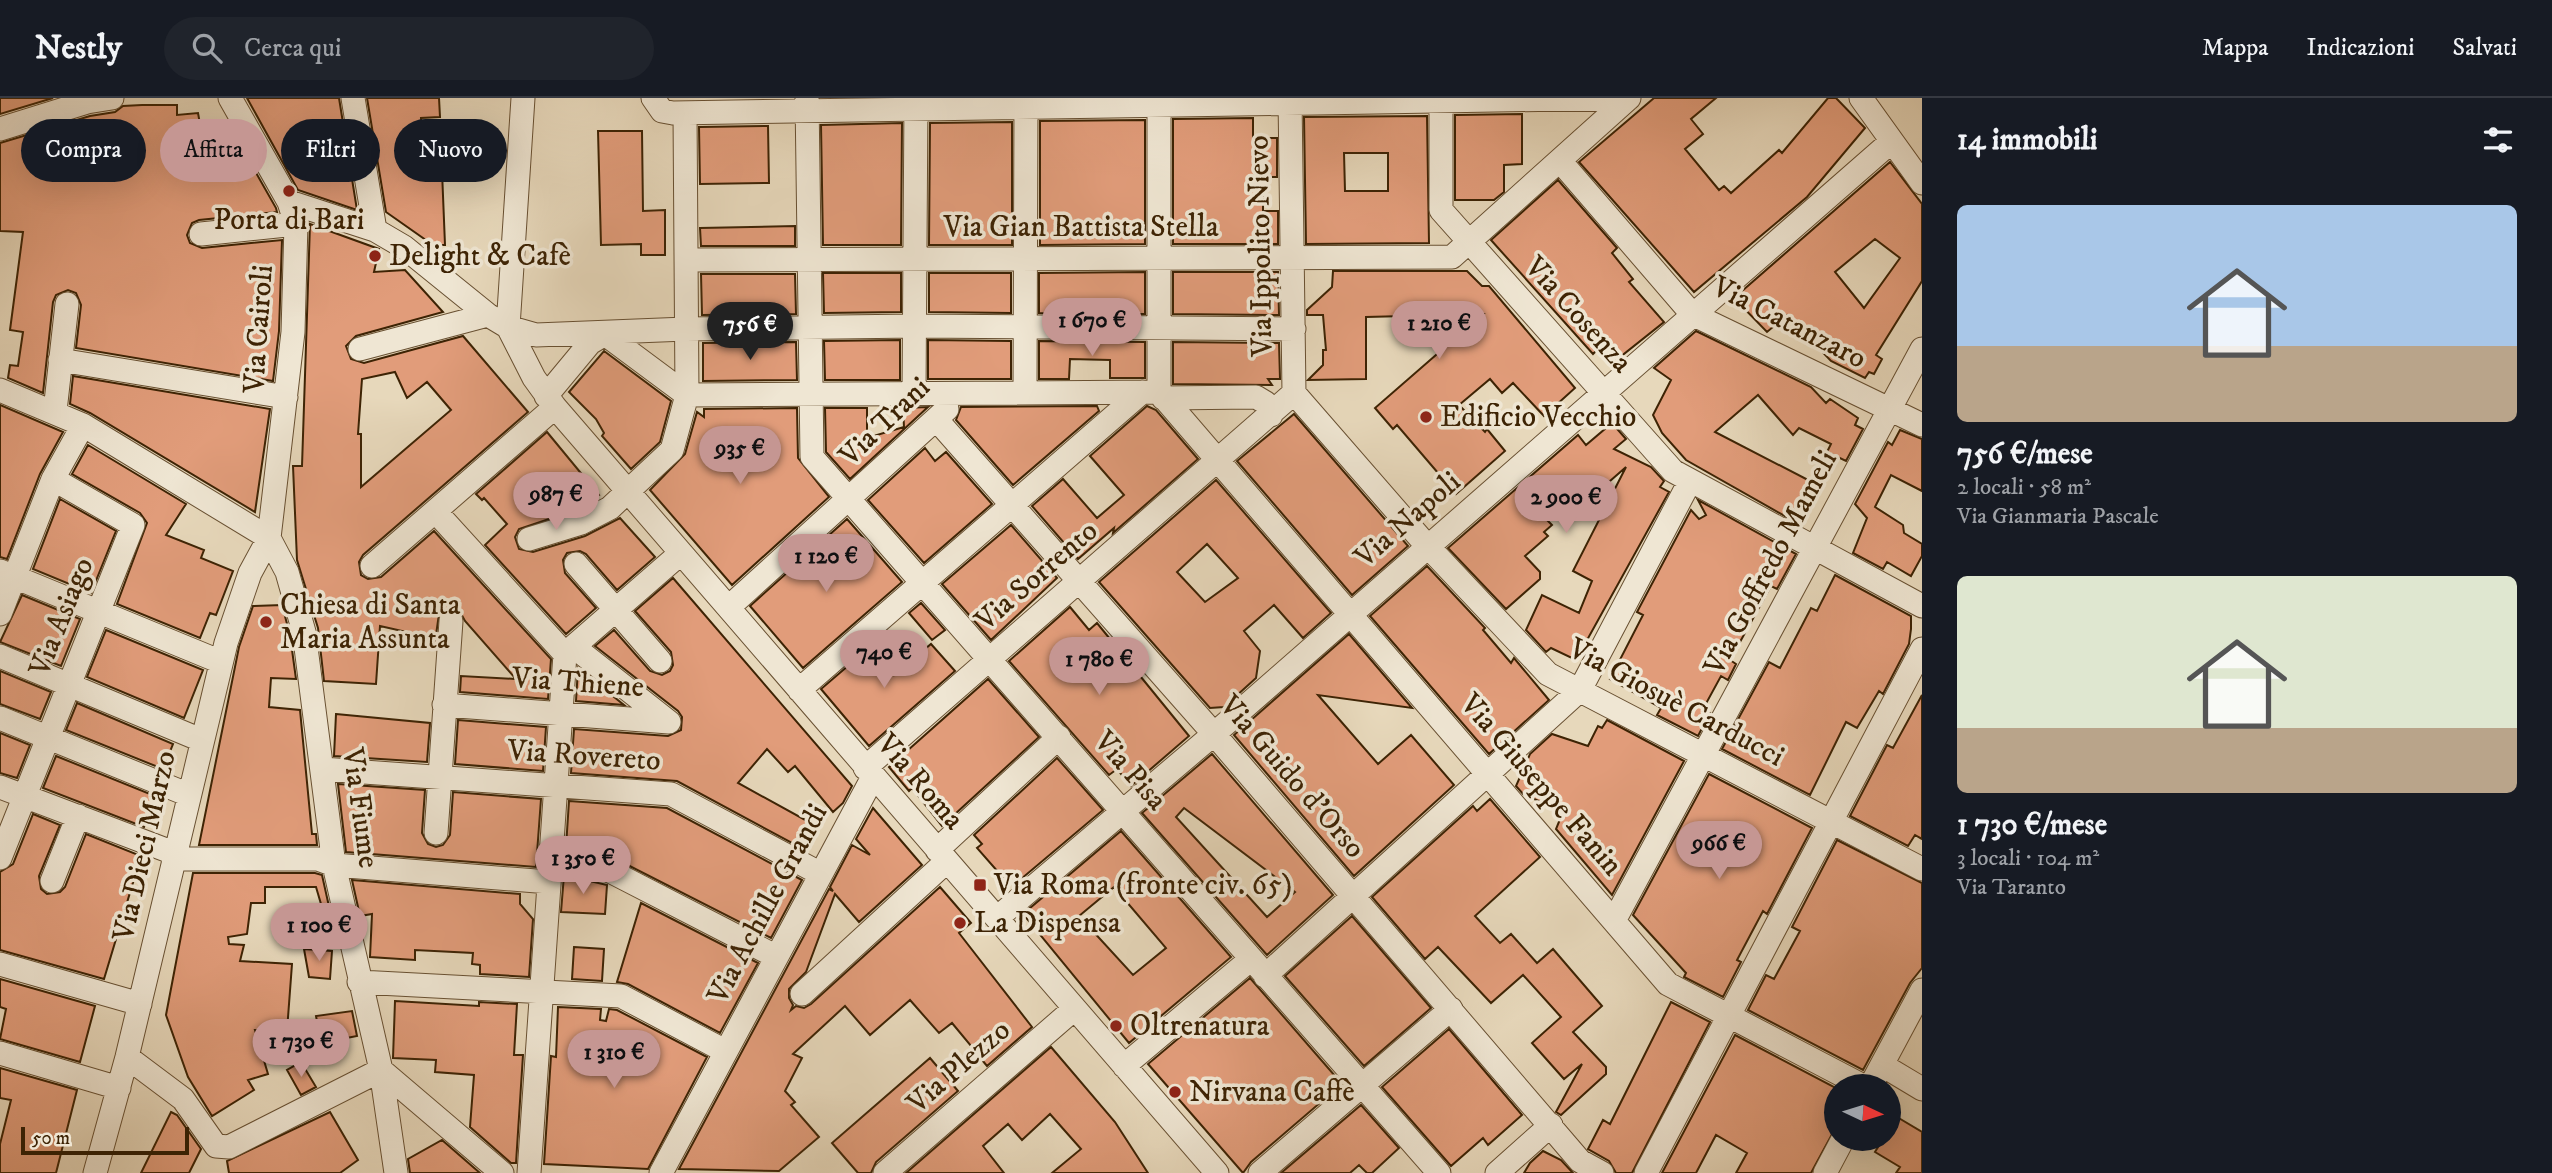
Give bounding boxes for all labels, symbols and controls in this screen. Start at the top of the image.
search box [164,17,654,80]
text: Nestly [35,28,122,69]
icon: search [188,29,226,67]
text: Cerca qui [244,32,341,65]
text: Mappa [2202,33,2269,63]
text: Indicazioni [2307,33,2415,63]
text: Salvati [2453,33,2517,63]
chip: Compra [21,119,146,182]
chip: Affitta [160,119,267,182]
chip: Filtri [281,119,380,182]
chip: Nuovo [394,119,507,182]
icon: filters [2479,121,2517,159]
text: 14 immobili [1957,122,2098,159]
street label: Via Ippolito Nievo [1241,135,1281,358]
marker: Porta di Bari [281,183,297,199]
place label: Porta di Bari [213,202,365,239]
street label: Via Gian Battista Stella [942,209,1219,246]
place label: Delight & Cafè [389,238,571,275]
marker: Delight & Cafè [367,248,383,264]
street label: Via Cosenza [1515,248,1640,381]
icon: home [2174,250,2300,376]
street label: Via Cairoli [236,264,282,395]
street label: Via Catanzaro [1705,268,1872,378]
pin: 1 670 € [1027,299,1157,358]
pin: 756 € [701,302,799,362]
pin: 1 210 € [1374,302,1504,361]
text: 1 670 € [1058,306,1126,335]
text: 1 210 € [1407,309,1471,338]
text: 756 € [723,310,777,339]
street label: Via Trani [831,370,938,475]
place label: Edificio Vecchio [1440,399,1636,436]
marker: Edificio Vecchio [1418,409,1434,425]
pin: 935 € [691,426,789,486]
text: 935 € [715,434,765,463]
text: 756 €/mese [1957,436,2093,473]
street label: Via Goffredo Mameli [1696,444,1846,683]
street label: Via Napoli [1347,464,1469,577]
pin: 987 € [507,472,605,532]
text: 2 locali · 58 m² [1957,473,2091,502]
pin: 2 900 € [1501,476,1631,535]
text: 987 € [529,480,583,509]
text: 2 900 € [1531,483,1601,512]
text: Via Gianmaria Pascale [1957,502,2159,531]
street label: Via Sorrento [967,513,1106,640]
pin: 1 120 € [761,534,891,594]
text: 1 120 € [794,542,858,571]
street label: Via Asiago [21,552,102,683]
place label: Chiesa di Santa Maria Assunta [280,587,461,658]
marker: Chiesa di Santa Maria Assunta [258,614,274,630]
icon: home [2174,621,2300,747]
pin: 740 € [835,630,933,690]
street label: Via Giosuè Carducci [1561,630,1790,775]
text: 740 € [856,638,912,667]
pin: 1 780 € [1034,638,1164,697]
text: 1 780 € [1065,645,1133,674]
street label: Via Thiene [510,660,645,706]
street label: Via Giuseppe Fanin [1451,685,1630,884]
street label: Via Guido d'Orso [1210,687,1373,866]
street label: Via Pisa [1085,723,1175,819]
street label: Via Roma [868,726,972,838]
street label: Via Rovereto [505,732,662,780]
street label: Via Fiume [333,744,387,871]
street label: Via Dieci Marzo [105,747,185,946]
street label: Via Achille Grandi [699,798,836,1011]
text: 1 730 €/mese [1957,807,2107,844]
pin: 966 € [1670,822,1768,881]
text: 966 € [1692,829,1746,858]
pin: 1 350 € [518,836,648,896]
text: 1 350 € [551,844,615,873]
text: 3 locali · 104 m² [1957,844,2099,873]
place label: Via Roma (fronte civ. 65) [993,867,1292,904]
text: Via Taranto [1957,873,2066,902]
marker: Via Roma (fronte civ. 65) [972,877,988,893]
pin: 1 100 € [254,904,384,963]
place label: La Dispensa [974,905,1121,942]
text: 1 100 € [287,911,351,940]
marker: La Dispensa [952,915,968,931]
place label: Oltrenatura [1130,1008,1270,1045]
street label: Via Plezzo [899,1012,1018,1123]
marker: Oltrenatura [1108,1018,1124,1034]
pin: 1 730 € [236,1020,366,1079]
text: 1 730 € [269,1027,333,1056]
pin: 1 310 € [549,1030,679,1090]
text: 1 310 € [583,1038,645,1067]
place label: Nirvana Caffè [1189,1074,1355,1111]
north arrow [1824,1074,1900,1152]
map controls [1824,1074,1901,1151]
marker: Nirvana Caffè [1167,1084,1183,1100]
scale bar [21,1124,189,1156]
text: 50 m [32,1127,70,1150]

